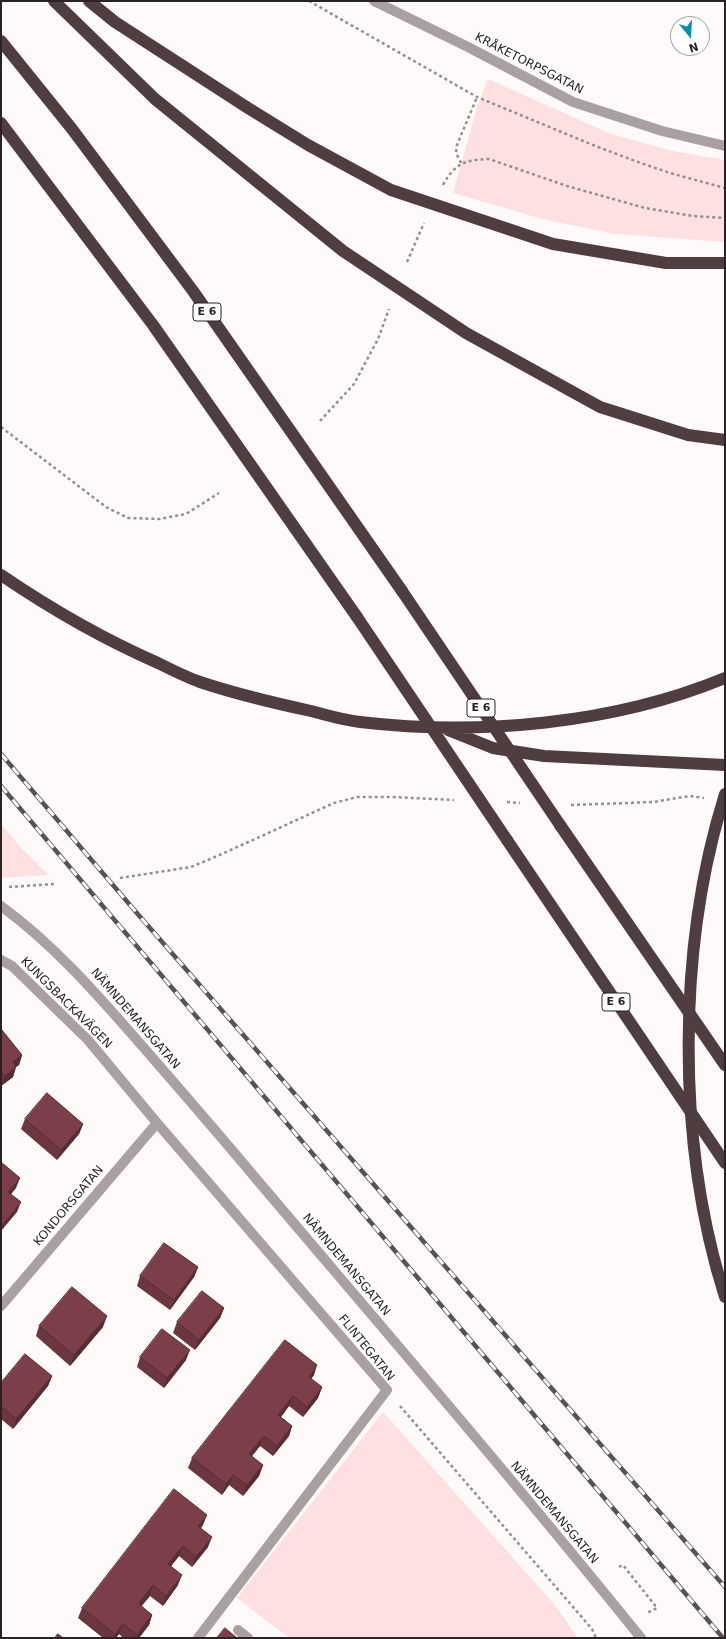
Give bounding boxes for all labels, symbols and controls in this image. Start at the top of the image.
north arrow [670,16,710,56]
street label: KRÅKETORPSGATAN [472,30,586,98]
text: N [687,39,700,55]
road number: E 6 [193,303,221,321]
road number: E 6 [467,699,495,717]
street label: KUNGSBACKAVÄGEN [17,954,115,1052]
street label: NÄMNDEMANSGATAN [87,966,183,1072]
road number: E 6 [602,993,630,1011]
street label: KONDORSGATAN [31,1163,107,1249]
street label: NÄMNDEMANSGATAN [299,1211,393,1319]
street label: FLINTEGATAN [335,1312,397,1384]
street label: NÄMNDEMANSGATAN [507,1459,601,1567]

